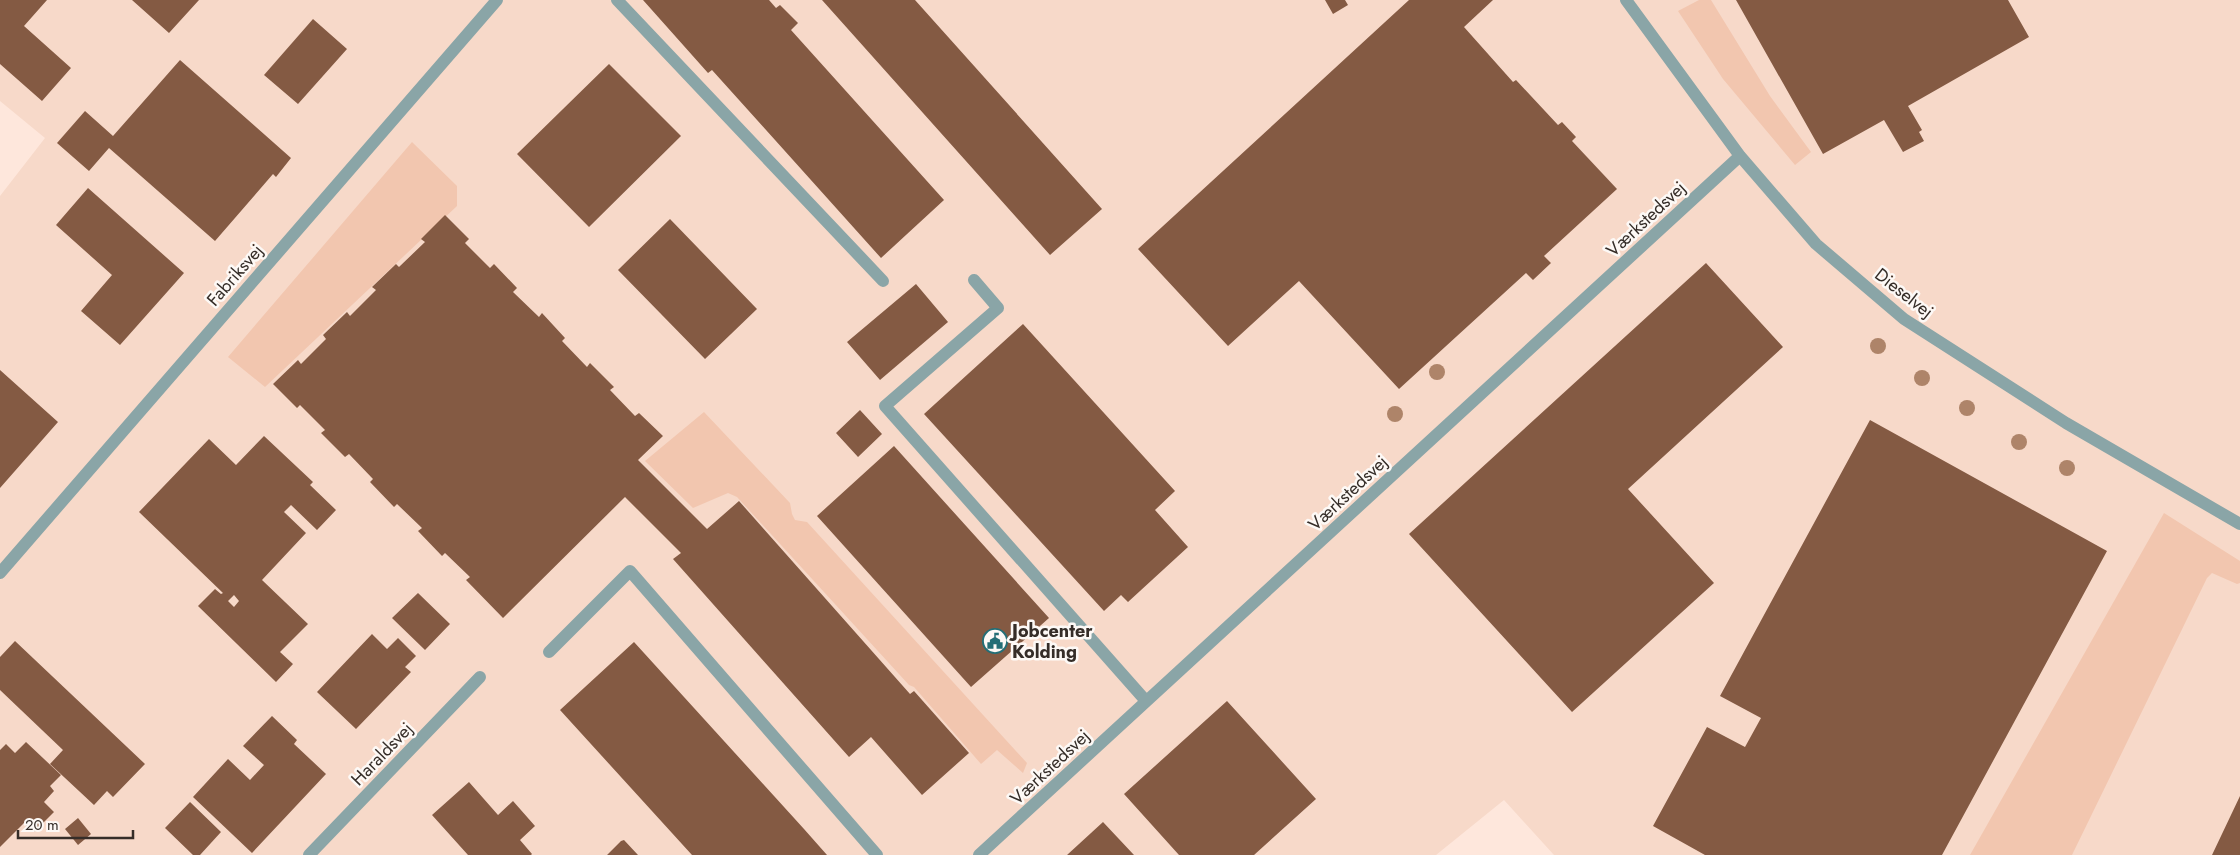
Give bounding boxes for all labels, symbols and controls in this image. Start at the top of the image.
street label: Værkstedsvej [1600,175,1692,263]
street label: Fabriksvej [201,238,269,312]
street label: Dieselvej [1869,262,1939,324]
street label: Værkstedsvej [1302,449,1394,537]
place label: Jobcenter Kolding [1009,618,1093,665]
public building icon: Jobcenter Kolding [982,628,1008,654]
street label: Haraldsvej [345,716,419,792]
street label: Værkstedsvej [1004,723,1096,811]
scale bar [18,808,132,840]
text: 20 m [25,814,59,836]

